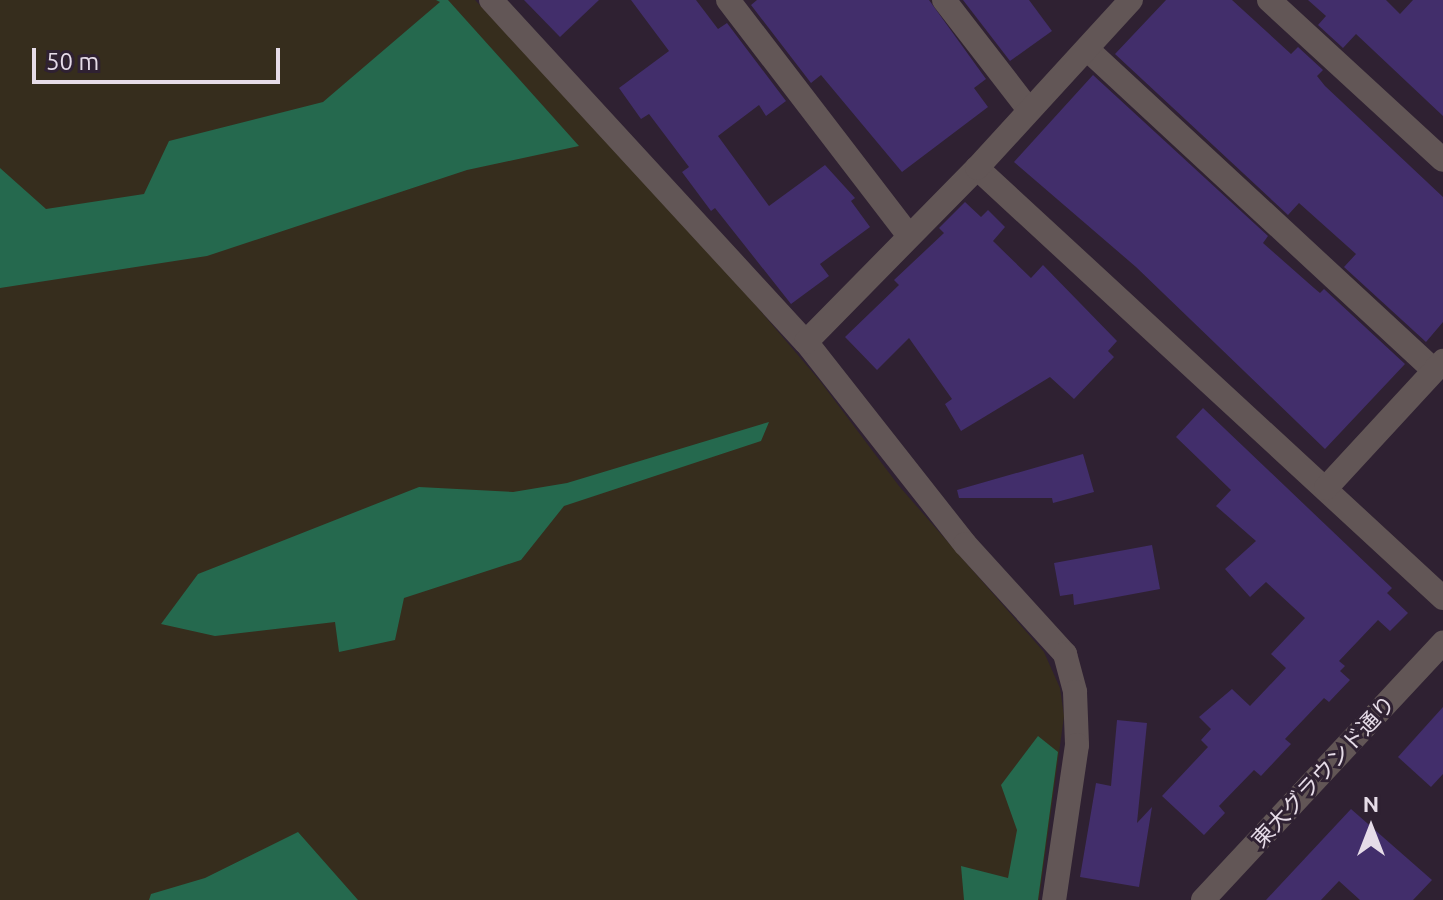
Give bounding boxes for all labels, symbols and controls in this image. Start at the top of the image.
scale bar [36,32,284,82]
text: 50 m [46,48,99,75]
street label: 東大グラウンド通り [1246,690,1400,852]
north arrow [1331,788,1411,868]
text: N [1363,791,1379,816]

